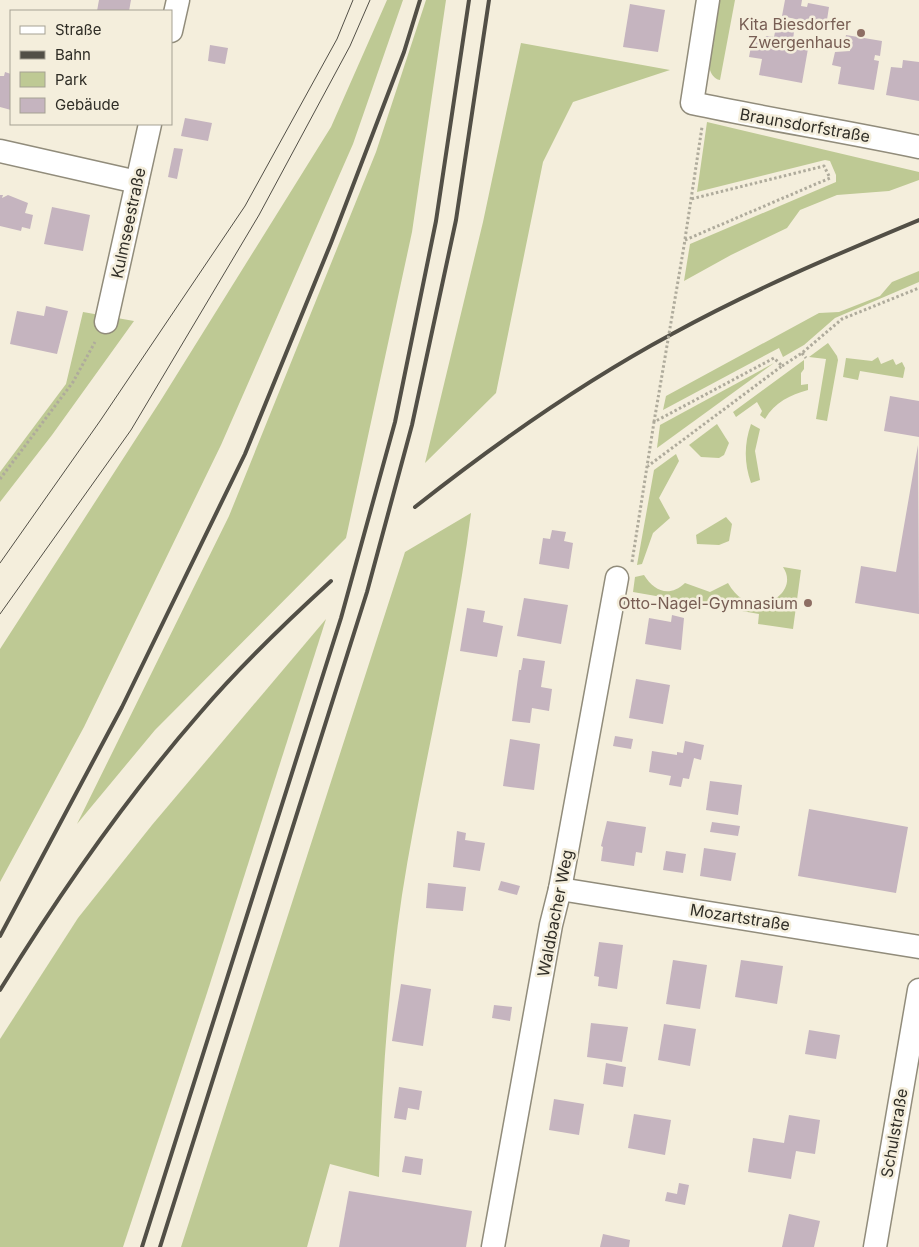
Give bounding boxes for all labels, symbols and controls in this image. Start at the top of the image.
legend [10,10,172,125]
place label: Kita Biesdorfer Zwergenhaus [739,14,851,52]
text: Straße [55,20,102,39]
marker: Kita Biesdorfer Zwergenhaus [855,27,867,39]
text: Bahn [55,45,91,64]
text: Park [55,70,88,89]
text: Gebäude [55,95,120,114]
street label: Braunsdorfstraße [738,104,872,146]
street label: Kulmseestraße [107,166,149,280]
place label: Otto-Nagel-Gymnasium [618,593,798,613]
marker: Otto-Nagel-Gymnasium [802,597,814,609]
street label: Waldbacher Weg [533,848,577,978]
street label: Mozartstraße [689,899,791,935]
street label: Schulstraße [876,1087,912,1179]

